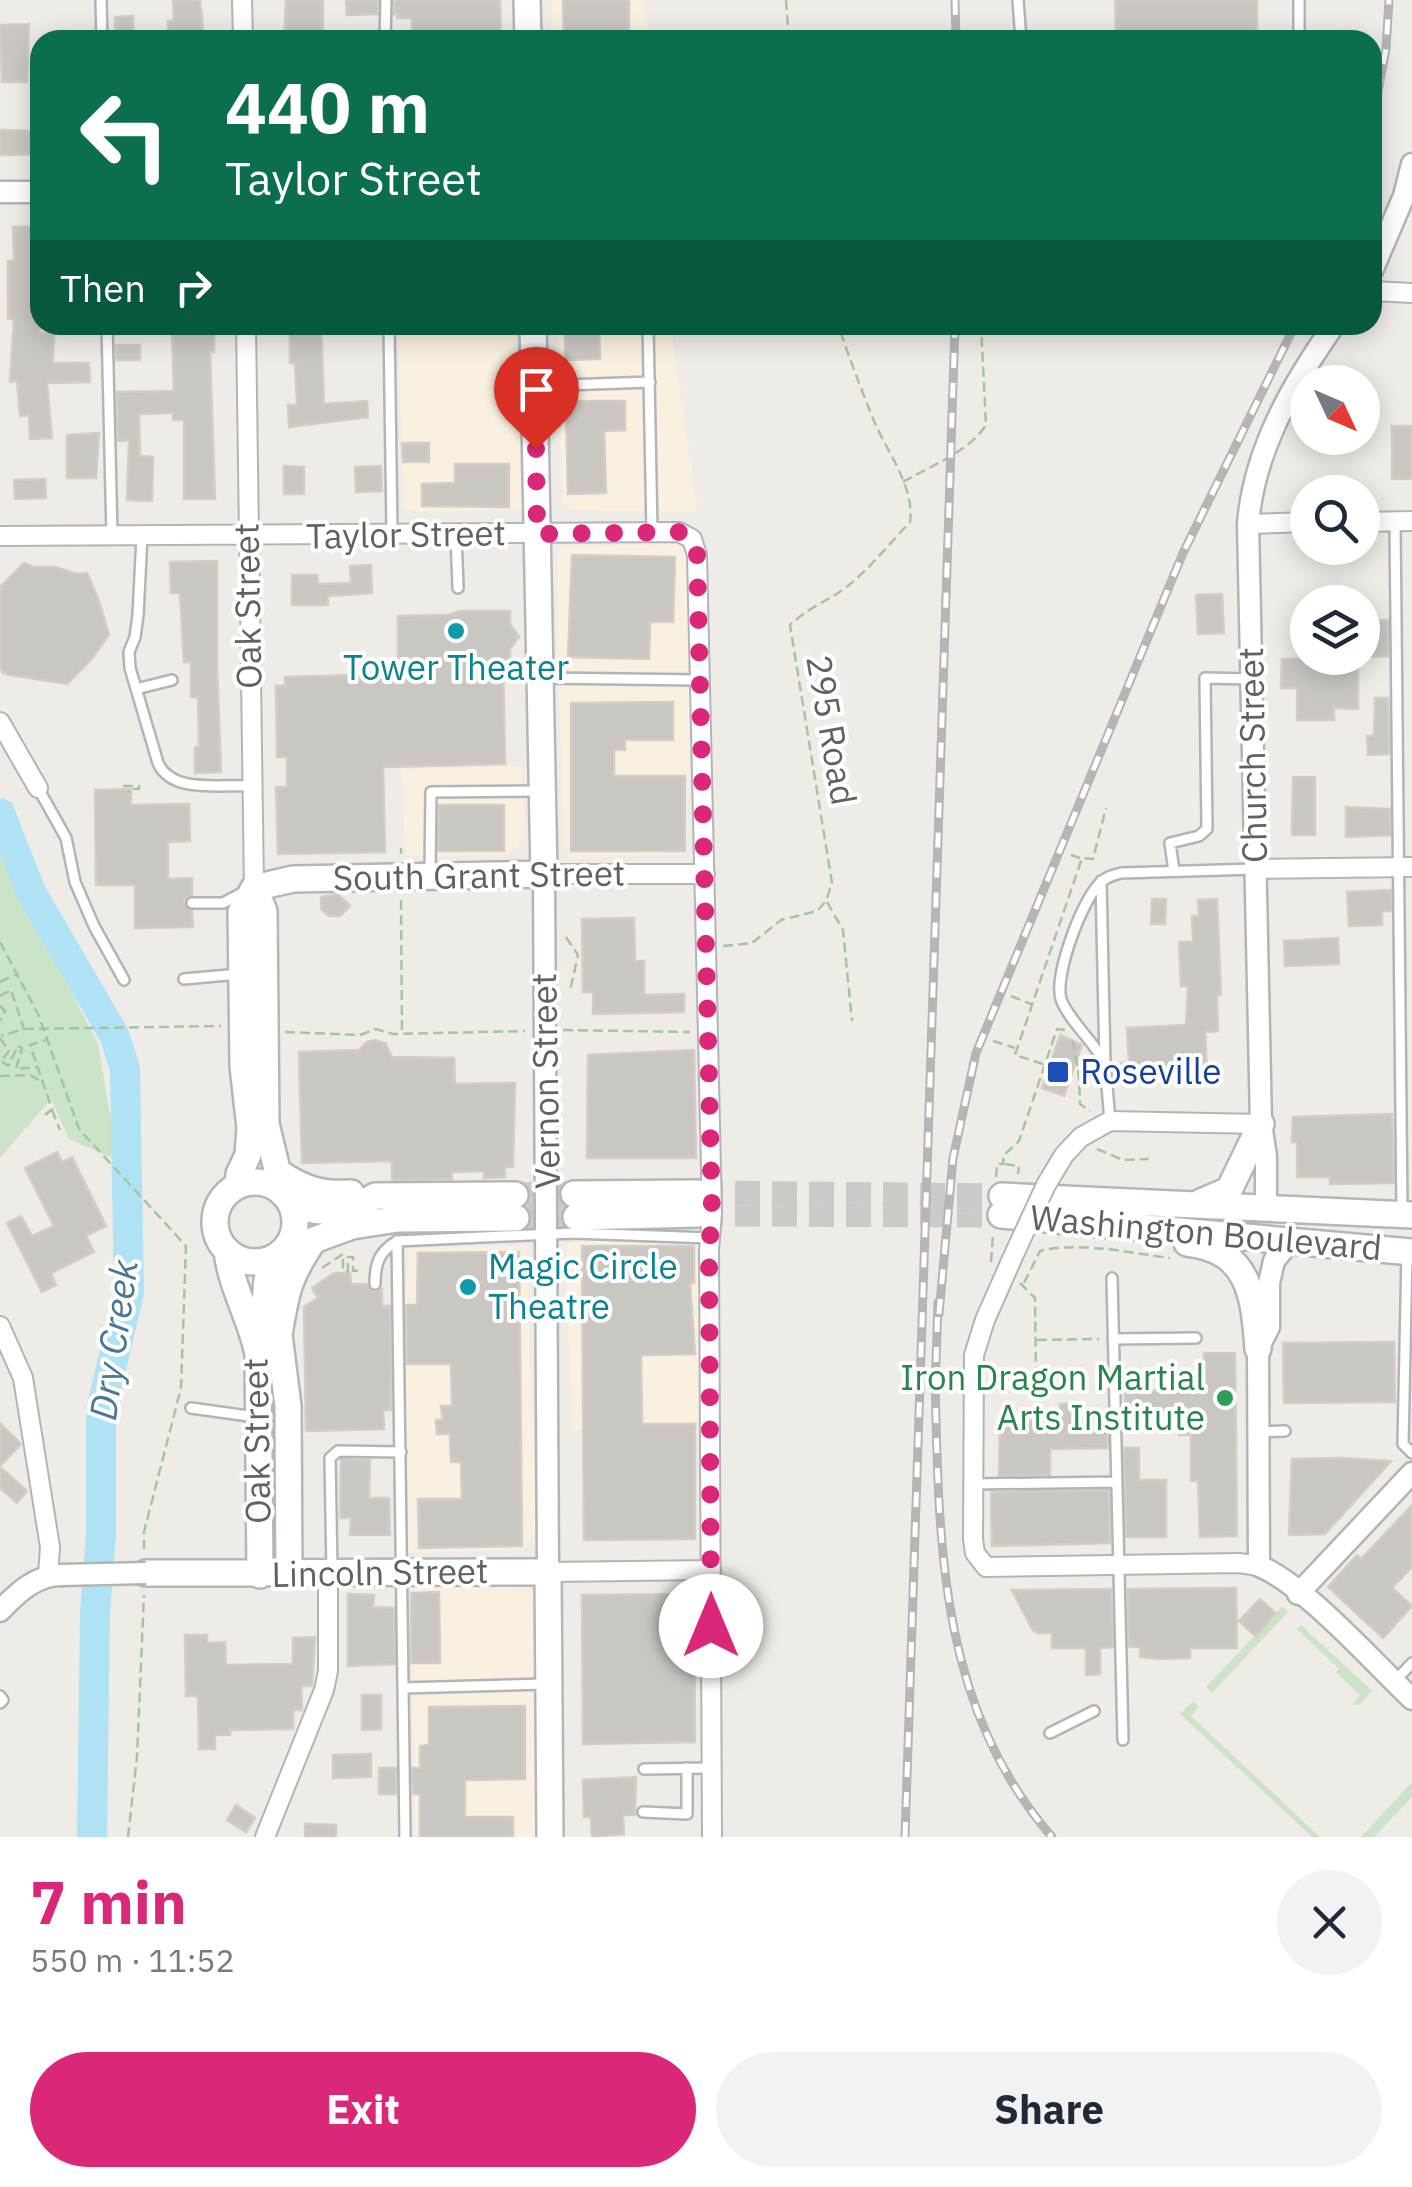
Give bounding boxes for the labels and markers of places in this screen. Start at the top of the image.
pin [494,347,579,450]
marker: Tower Theater [445,620,467,642]
place label: Tower Theater [343,644,569,690]
place label: Roseville [1080,1048,1222,1094]
marker: Roseville [1045,1059,1071,1085]
place label: Magic Circle Theatre [488,1243,678,1329]
marker: Magic Circle Theatre [457,1276,479,1298]
place label: Iron Dragon Martial Arts Institute [900,1354,1205,1440]
marker: Iron Dragon Martial Arts Institute [1214,1387,1236,1409]

